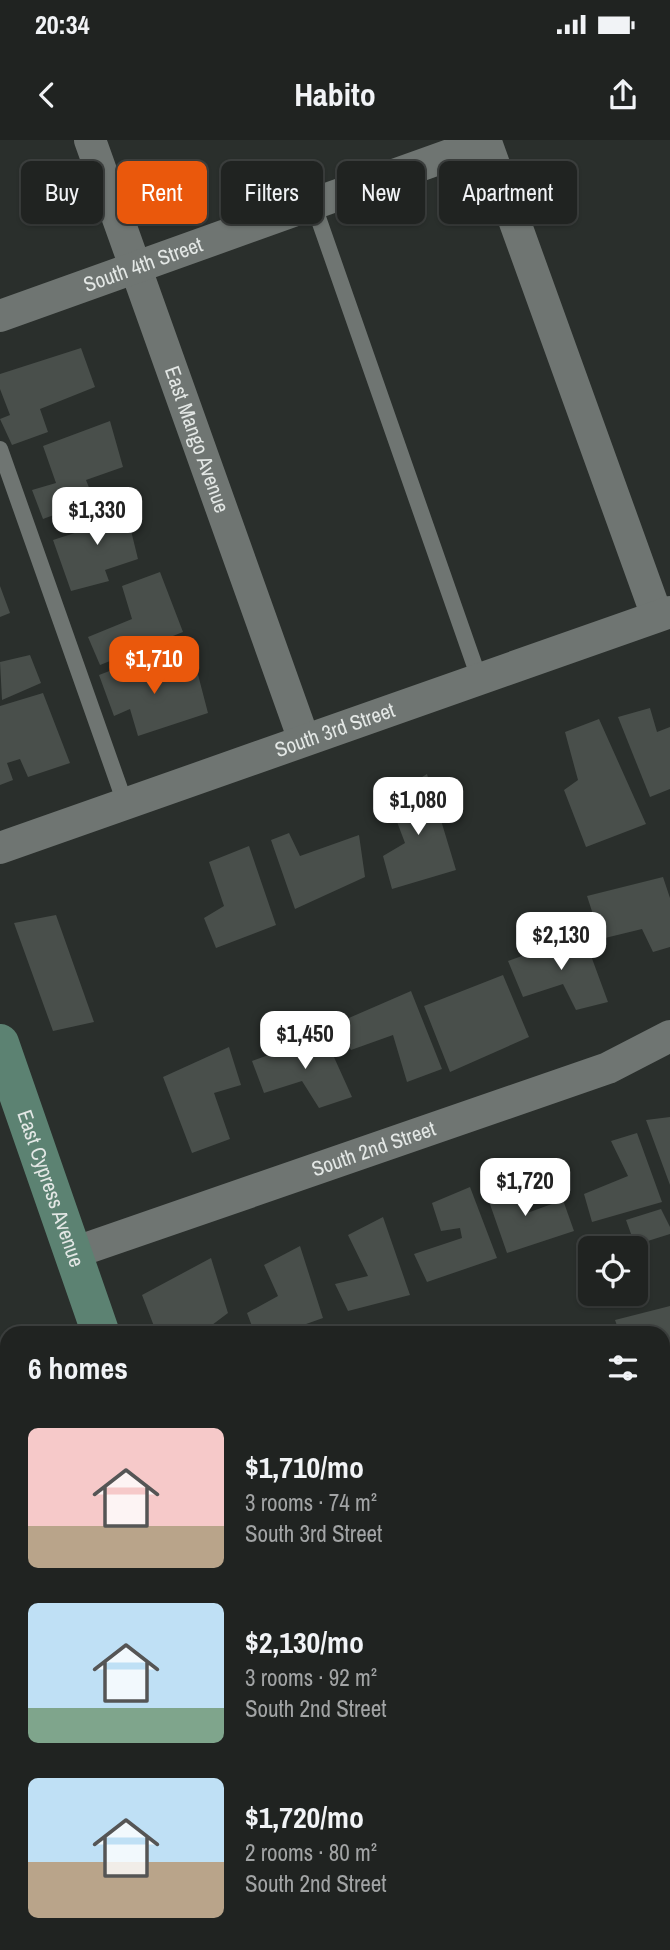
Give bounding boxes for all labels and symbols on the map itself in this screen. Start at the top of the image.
street label: South 4th Street [79,230,207,299]
street label: East Mango Avenue [158,362,237,517]
pin: $1,330 [40,488,154,547]
pin: $1,710 [97,636,211,696]
street label: South 3rd Street [271,695,399,764]
pin: $1,080 [361,778,475,837]
pin: $2,130 [504,912,618,972]
pin: $1,450 [248,1012,362,1071]
street label: East Cypress Avenue [10,1106,92,1271]
street label: South 2nd Street [308,1114,439,1183]
pin: $1,720 [468,1158,582,1218]

